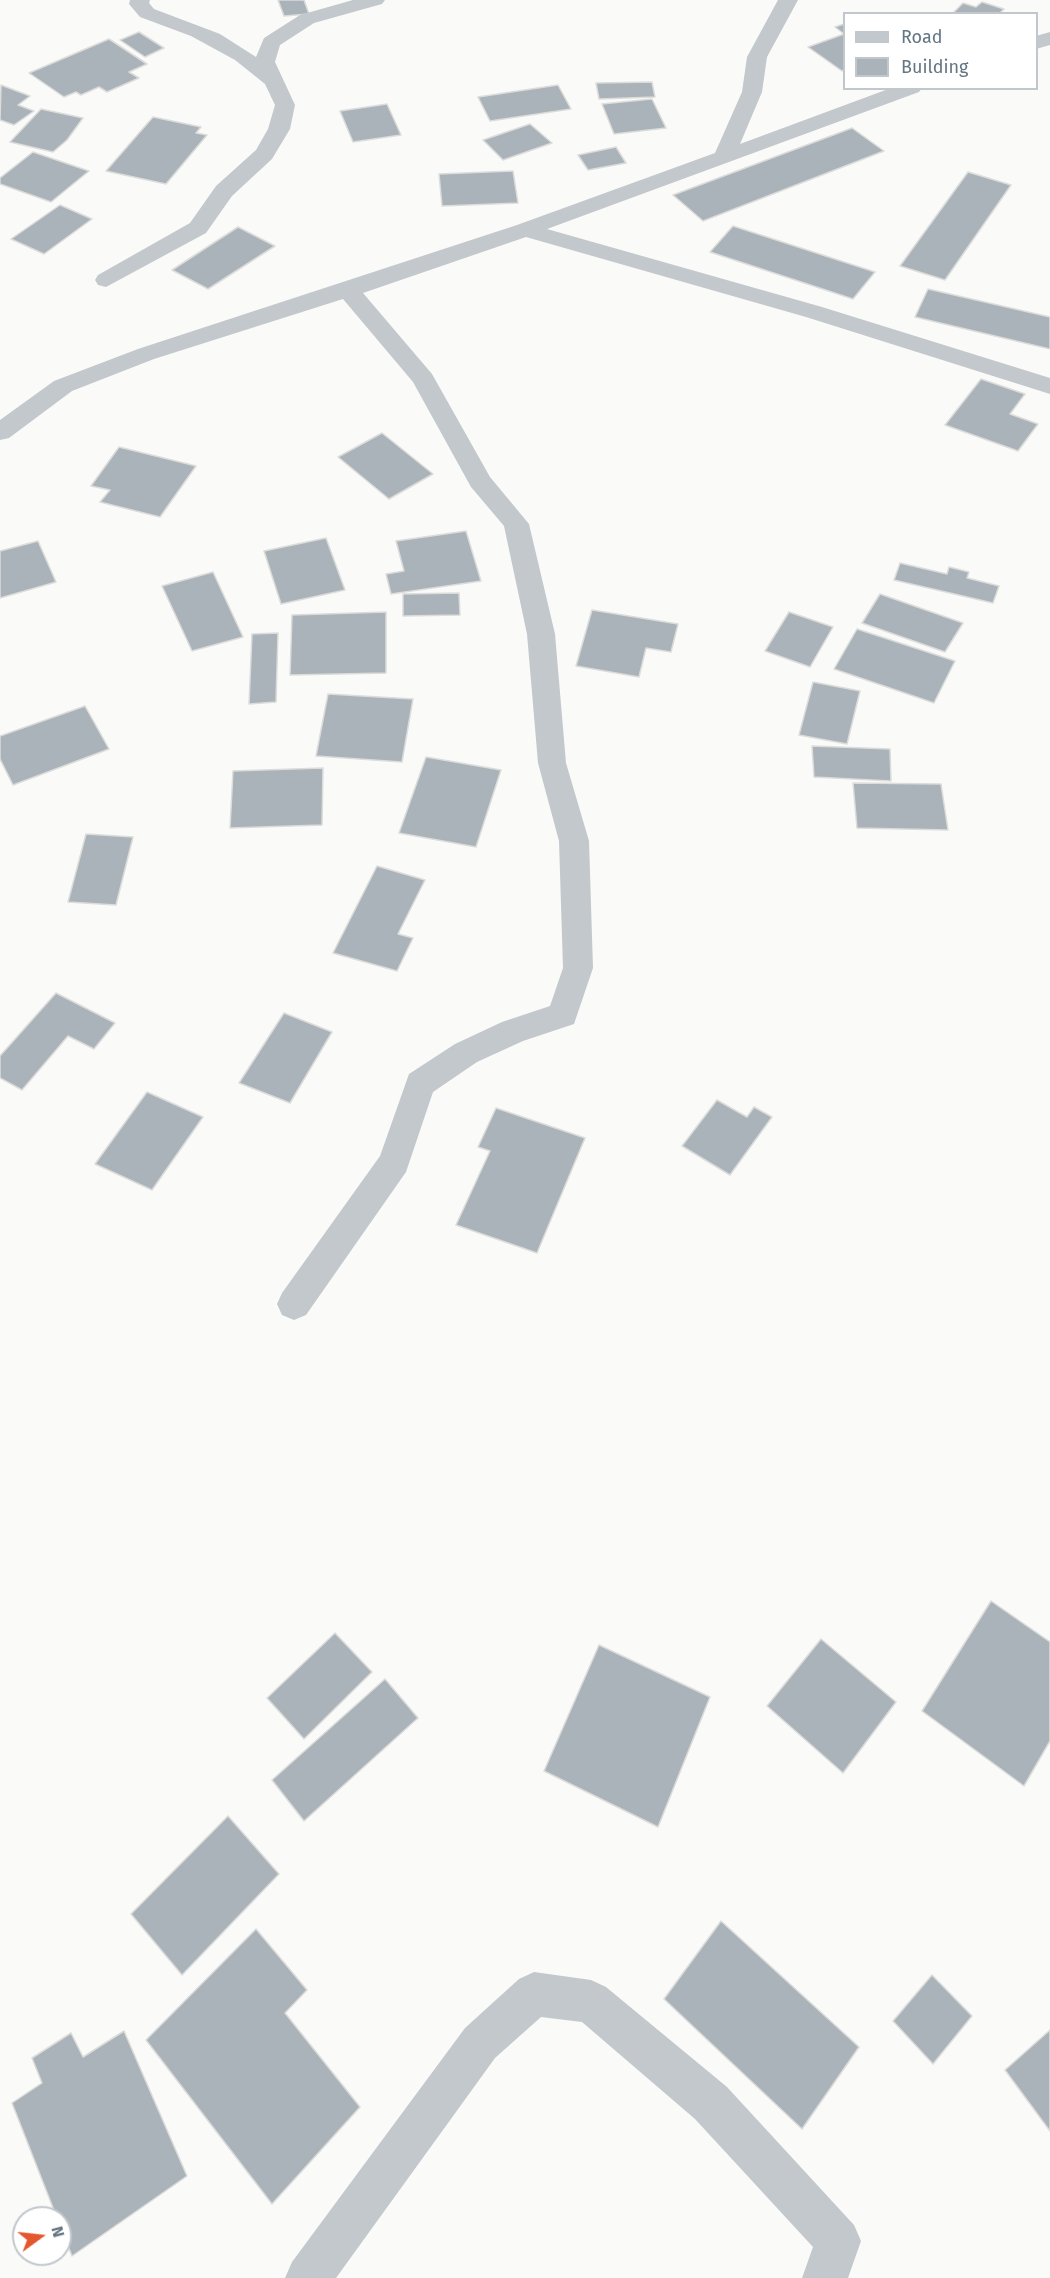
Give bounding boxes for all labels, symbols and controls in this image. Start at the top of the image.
legend [843,12,1038,90]
text: Road [901,26,943,48]
text: Building [901,56,968,78]
north arrow [12,2206,72,2266]
text: N [47,2224,68,2239]

